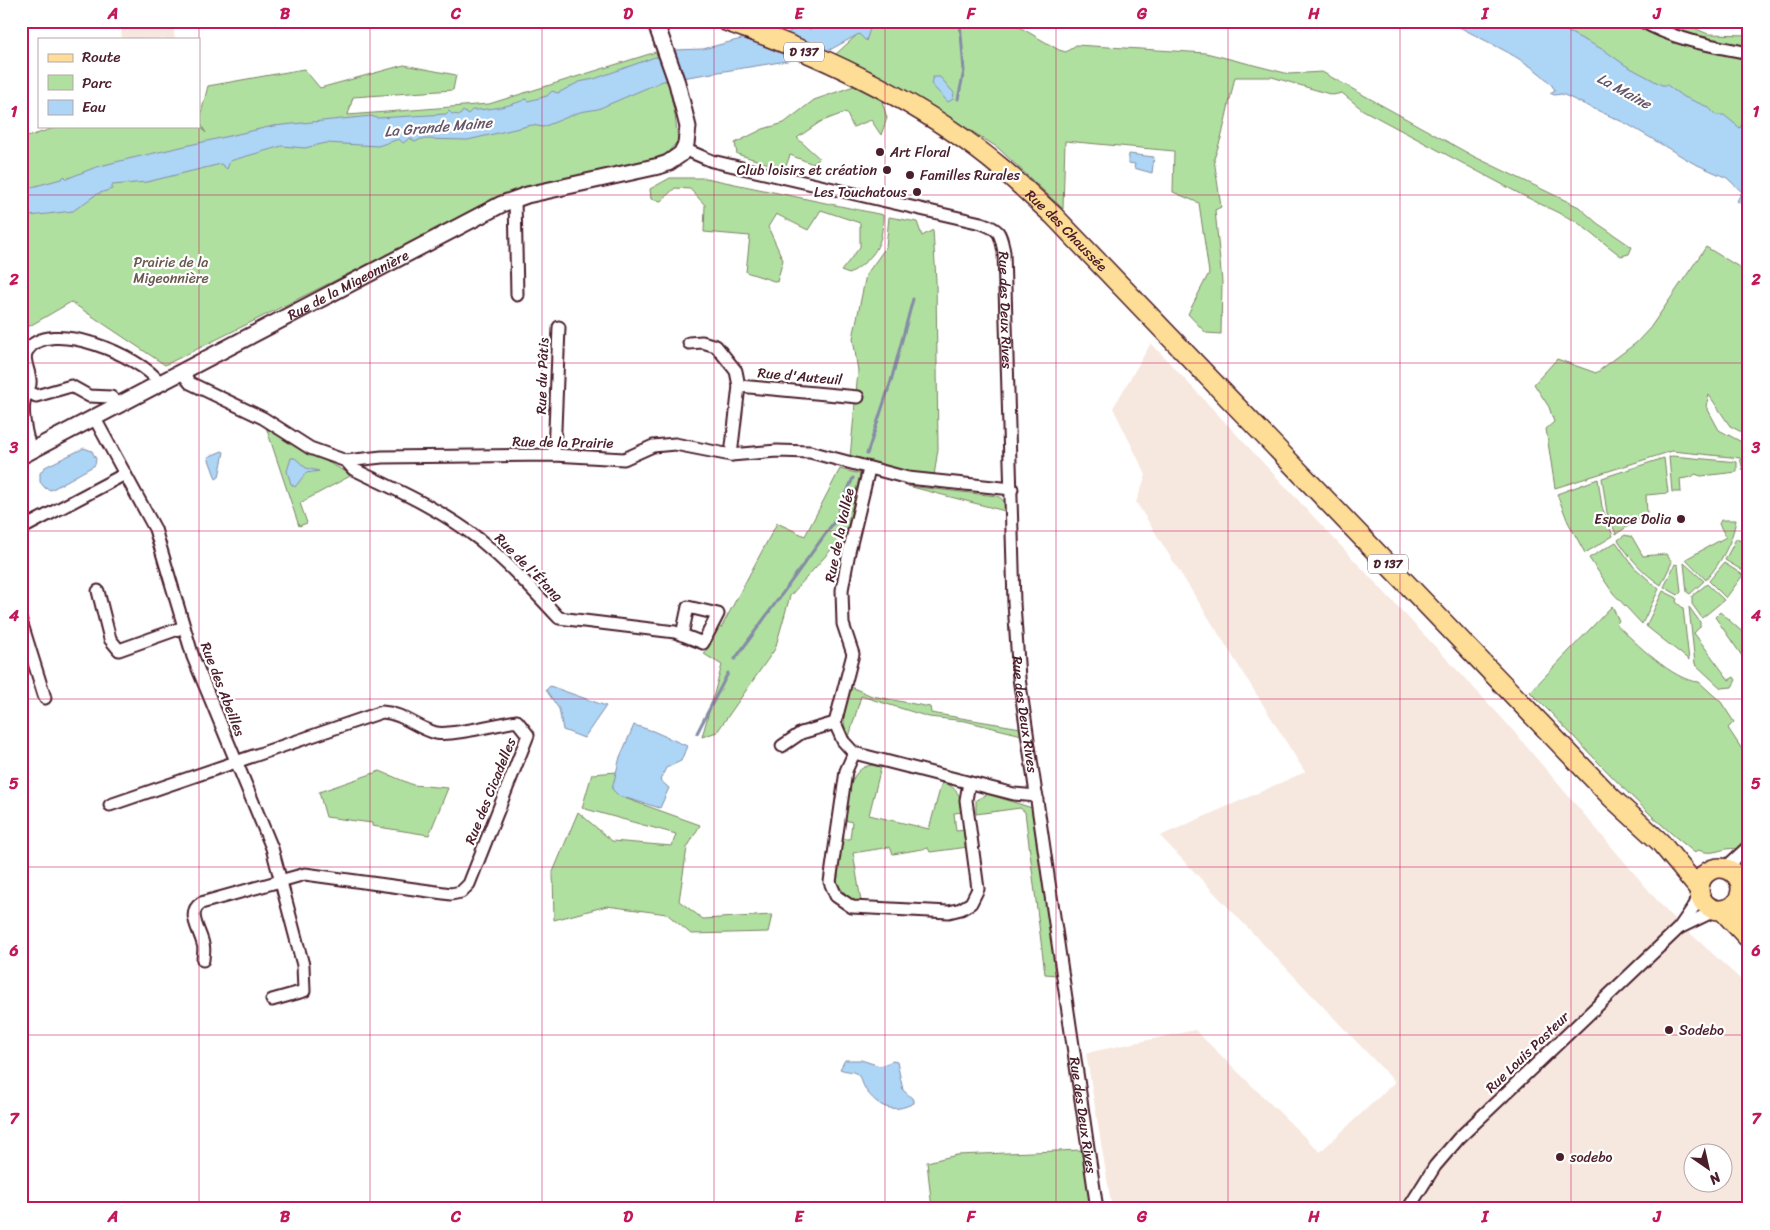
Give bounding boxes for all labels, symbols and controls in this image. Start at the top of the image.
text: A [107,0,118,28]
text: B [280,0,291,28]
text: C [450,0,462,28]
text: D [623,0,633,28]
text: E [795,0,805,28]
text: F [966,0,977,28]
text: G [1136,0,1148,28]
text: H [1307,0,1320,28]
text: I [1481,0,1490,28]
text: J [1652,0,1662,28]
legend [38,38,200,128]
road number: D 137 [784,42,824,62]
text: Route [82,44,121,70]
water label: La Maine [1592,65,1657,117]
text: Parc [82,70,112,96]
text: Eau [82,94,106,120]
text: 1 [11,97,18,126]
text: 1 [1753,97,1760,126]
water label: La Grande Maine [383,109,495,145]
place label: Art Floral [889,140,951,165]
marker: Art Floral [874,146,886,158]
place label: Club loisirs et création [737,158,877,183]
place label: Familles Rurales [920,163,1021,188]
marker: Club loisirs et création [881,164,893,176]
marker: Familles Rurales [904,169,916,181]
place label: Les Touchatous [814,180,908,205]
street label: Rue des Chaussée [1019,183,1114,278]
marker: Les Touchatous [911,186,923,198]
street label: Rue de la Migeonnière [283,243,414,327]
park label: Prairie de la Migeonnière [133,250,209,291]
street label: Rue des Deux Rives [991,251,1019,370]
text: 2 [8,265,19,294]
text: 2 [1750,265,1761,294]
street label: Rue du Pâtis [529,337,556,415]
street label: Rue d'Auteuil [757,360,844,393]
street label: Rue de la Prairie [512,429,614,456]
text: 3 [9,433,19,462]
text: 3 [1751,433,1761,462]
street label: Rue de la Vallée [817,486,862,584]
place label: Espace Dolia [1594,507,1672,532]
marker: Espace Dolia [1675,513,1687,525]
street label: Rue de l'Étang [488,527,569,608]
road number: D 137 [1368,554,1408,574]
text: 4 [8,601,19,630]
text: 4 [1750,601,1761,630]
street label: Rue des Abeilles [193,638,252,740]
street label: Rue des Deux Rives [1005,655,1045,775]
street label: Rue des Cicadelles [458,733,524,848]
text: 5 [9,769,19,798]
text: 5 [1751,769,1761,798]
text: 6 [8,936,19,965]
text: 6 [1750,936,1761,965]
street label: Rue Louis Pasteur [1479,1005,1576,1099]
place label: Sodebo [1679,1018,1724,1043]
marker: Sodebo [1663,1024,1675,1036]
street label: Rue des Deux Rives [1062,1055,1104,1176]
text: 7 [9,1104,20,1133]
text: 7 [1751,1104,1762,1133]
north arrow [1682,1142,1732,1192]
place label: sodebo [1569,1145,1613,1170]
marker: sodebo [1554,1151,1566,1163]
text: N [1704,1165,1727,1192]
text: A [107,1202,118,1230]
text: B [280,1202,291,1230]
text: C [450,1202,462,1230]
text: D [623,1202,633,1230]
text: E [795,1202,805,1230]
text: F [966,1202,977,1230]
text: G [1136,1202,1148,1230]
text: H [1307,1202,1320,1230]
text: I [1481,1202,1490,1230]
text: J [1652,1202,1662,1230]

